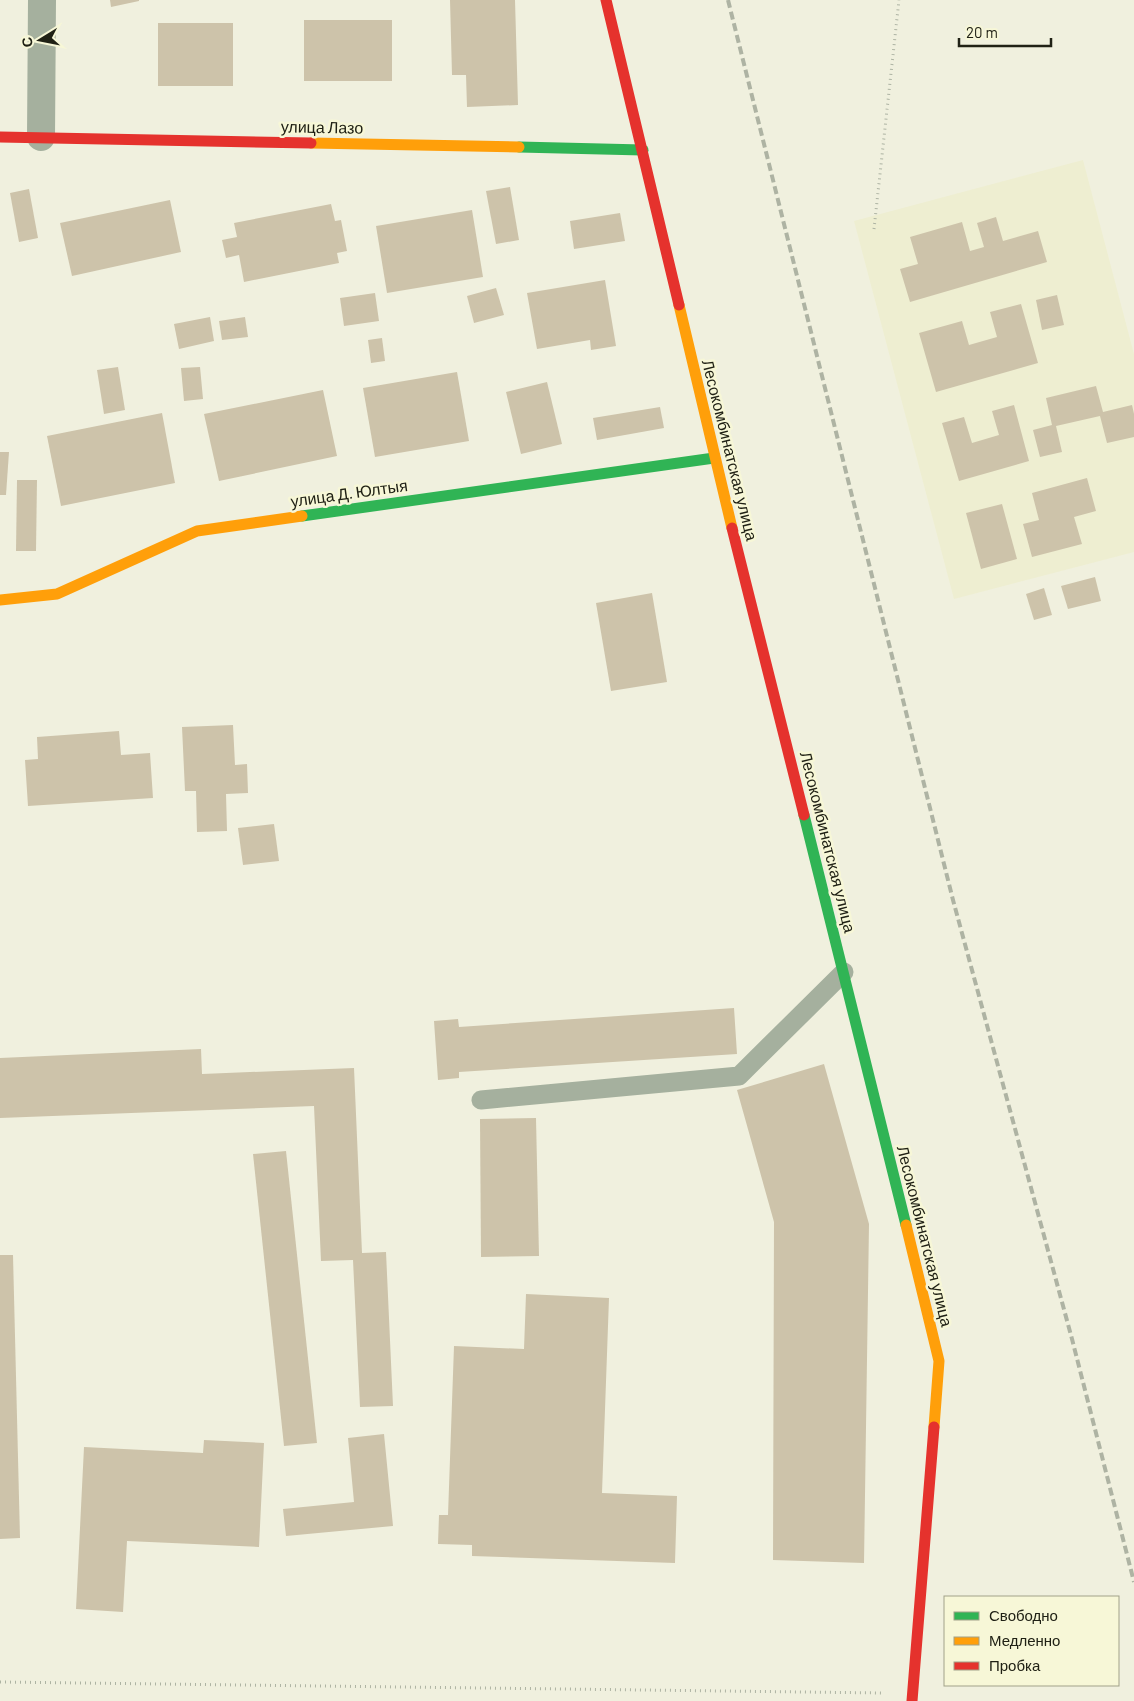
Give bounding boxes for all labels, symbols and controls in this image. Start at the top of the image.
north arrow [15,15,65,65]
scale bar [959,15,1052,47]
text: 20 m [966,23,998,41]
text: С [17,36,36,49]
street label: улица Лазо [281,116,363,137]
street label: Лесокомбинатская улица [699,357,762,543]
street label: улица Д. Юлтыя [289,475,409,510]
street label: Лесокомбинатская улица [797,749,860,935]
street label: Лесокомбинатская улица [894,1143,957,1329]
legend [944,1596,1119,1686]
text: Свободно [989,1606,1058,1624]
text: Медленно [989,1631,1060,1649]
text: Пробка [989,1656,1041,1674]

